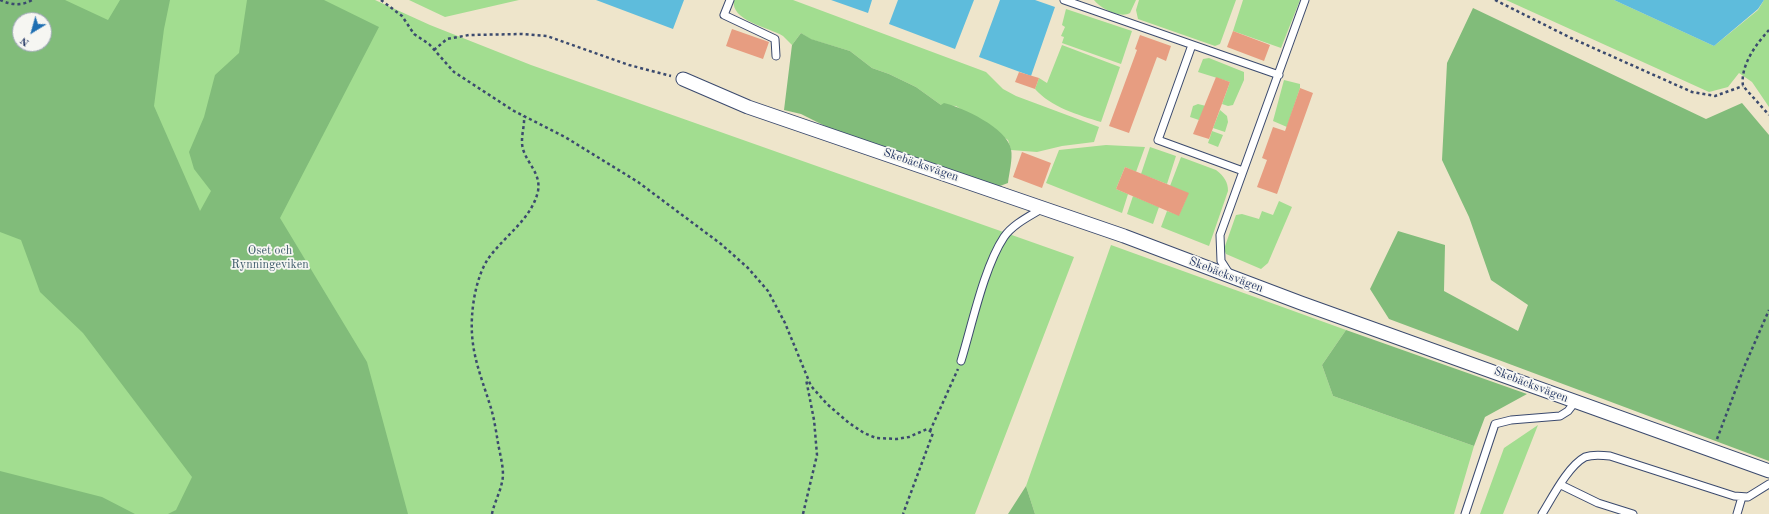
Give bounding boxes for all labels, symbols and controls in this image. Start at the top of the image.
north arrow [12,12,52,52]
text: N [18,34,32,48]
street label: Skebäcksvägen [881,145,961,185]
park label: Oset och Rynningeviken [231,244,309,272]
street label: Skebäcksvägen [1187,254,1265,296]
street label: Skebäcksvägen [1492,364,1570,406]

